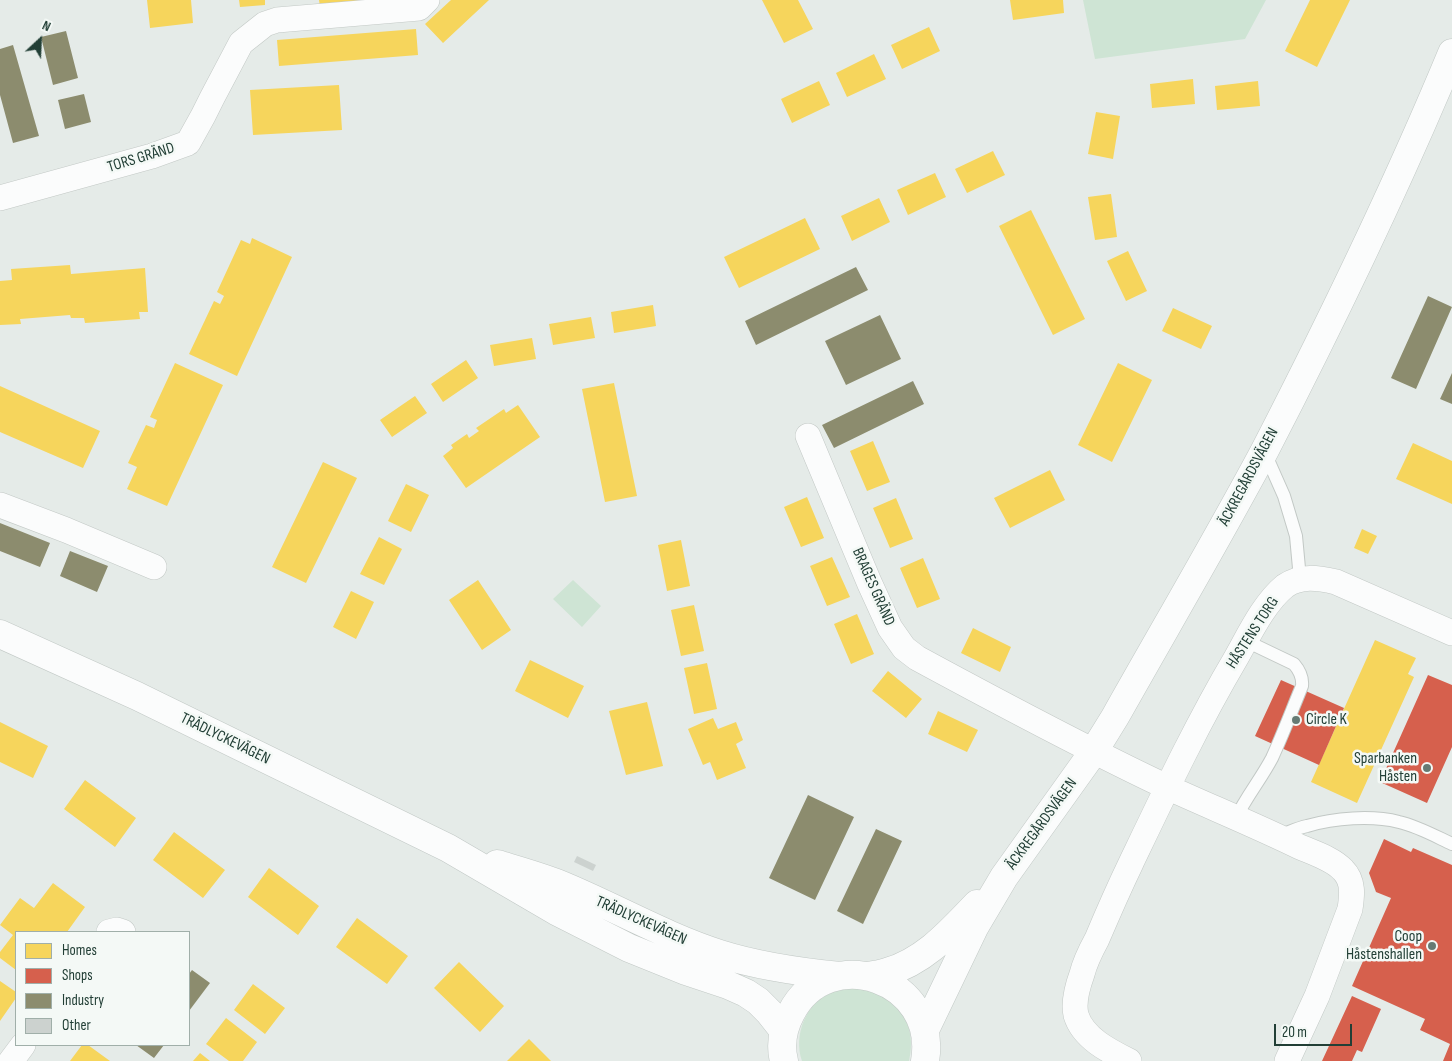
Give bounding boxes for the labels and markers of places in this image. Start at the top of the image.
place label: Circle K [1306,710,1347,730]
marker: Circle K [1290,714,1302,726]
place label: Sparbanken Håsten [1354,749,1417,787]
marker: Sparbanken Håsten [1421,762,1433,774]
place label: Coop Håstenshallen [1346,927,1422,965]
marker: Coop Håstenshallen [1426,940,1438,952]

